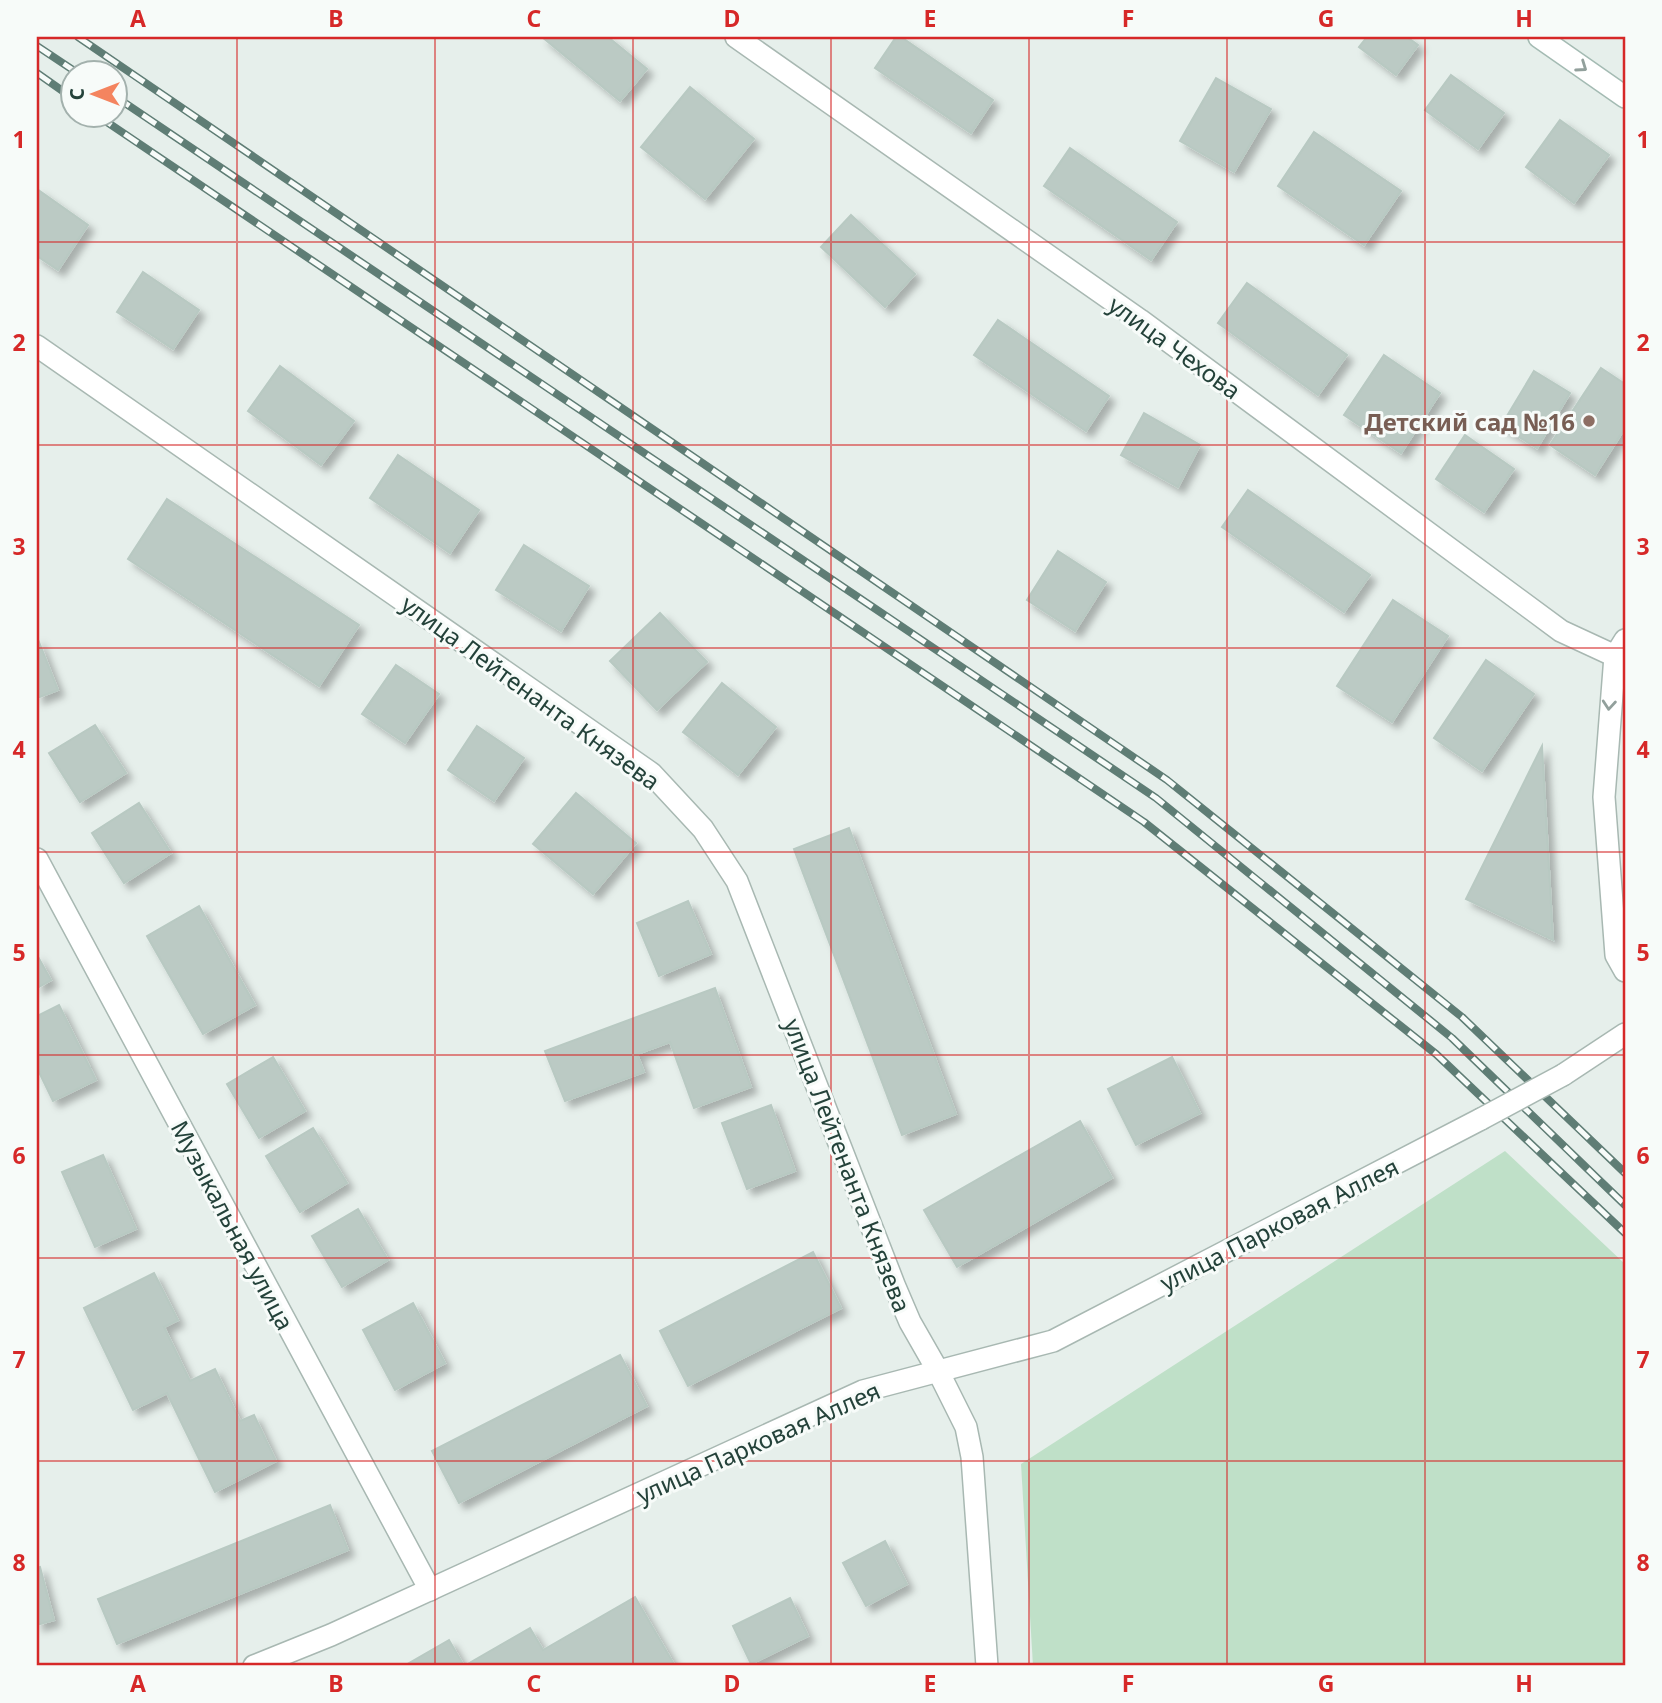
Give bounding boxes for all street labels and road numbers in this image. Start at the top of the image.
street label: улица Чехова [1102,288,1248,406]
street label: улица Лейтенанта Князева [395,587,667,797]
street label: улица Лейтенанта Князева [777,1013,919,1317]
street label: Музыкальная улица [164,1114,302,1336]
street label: улица Парковая Аллея [1154,1149,1404,1299]
street label: улица Парковая Аллея [631,1373,885,1511]

